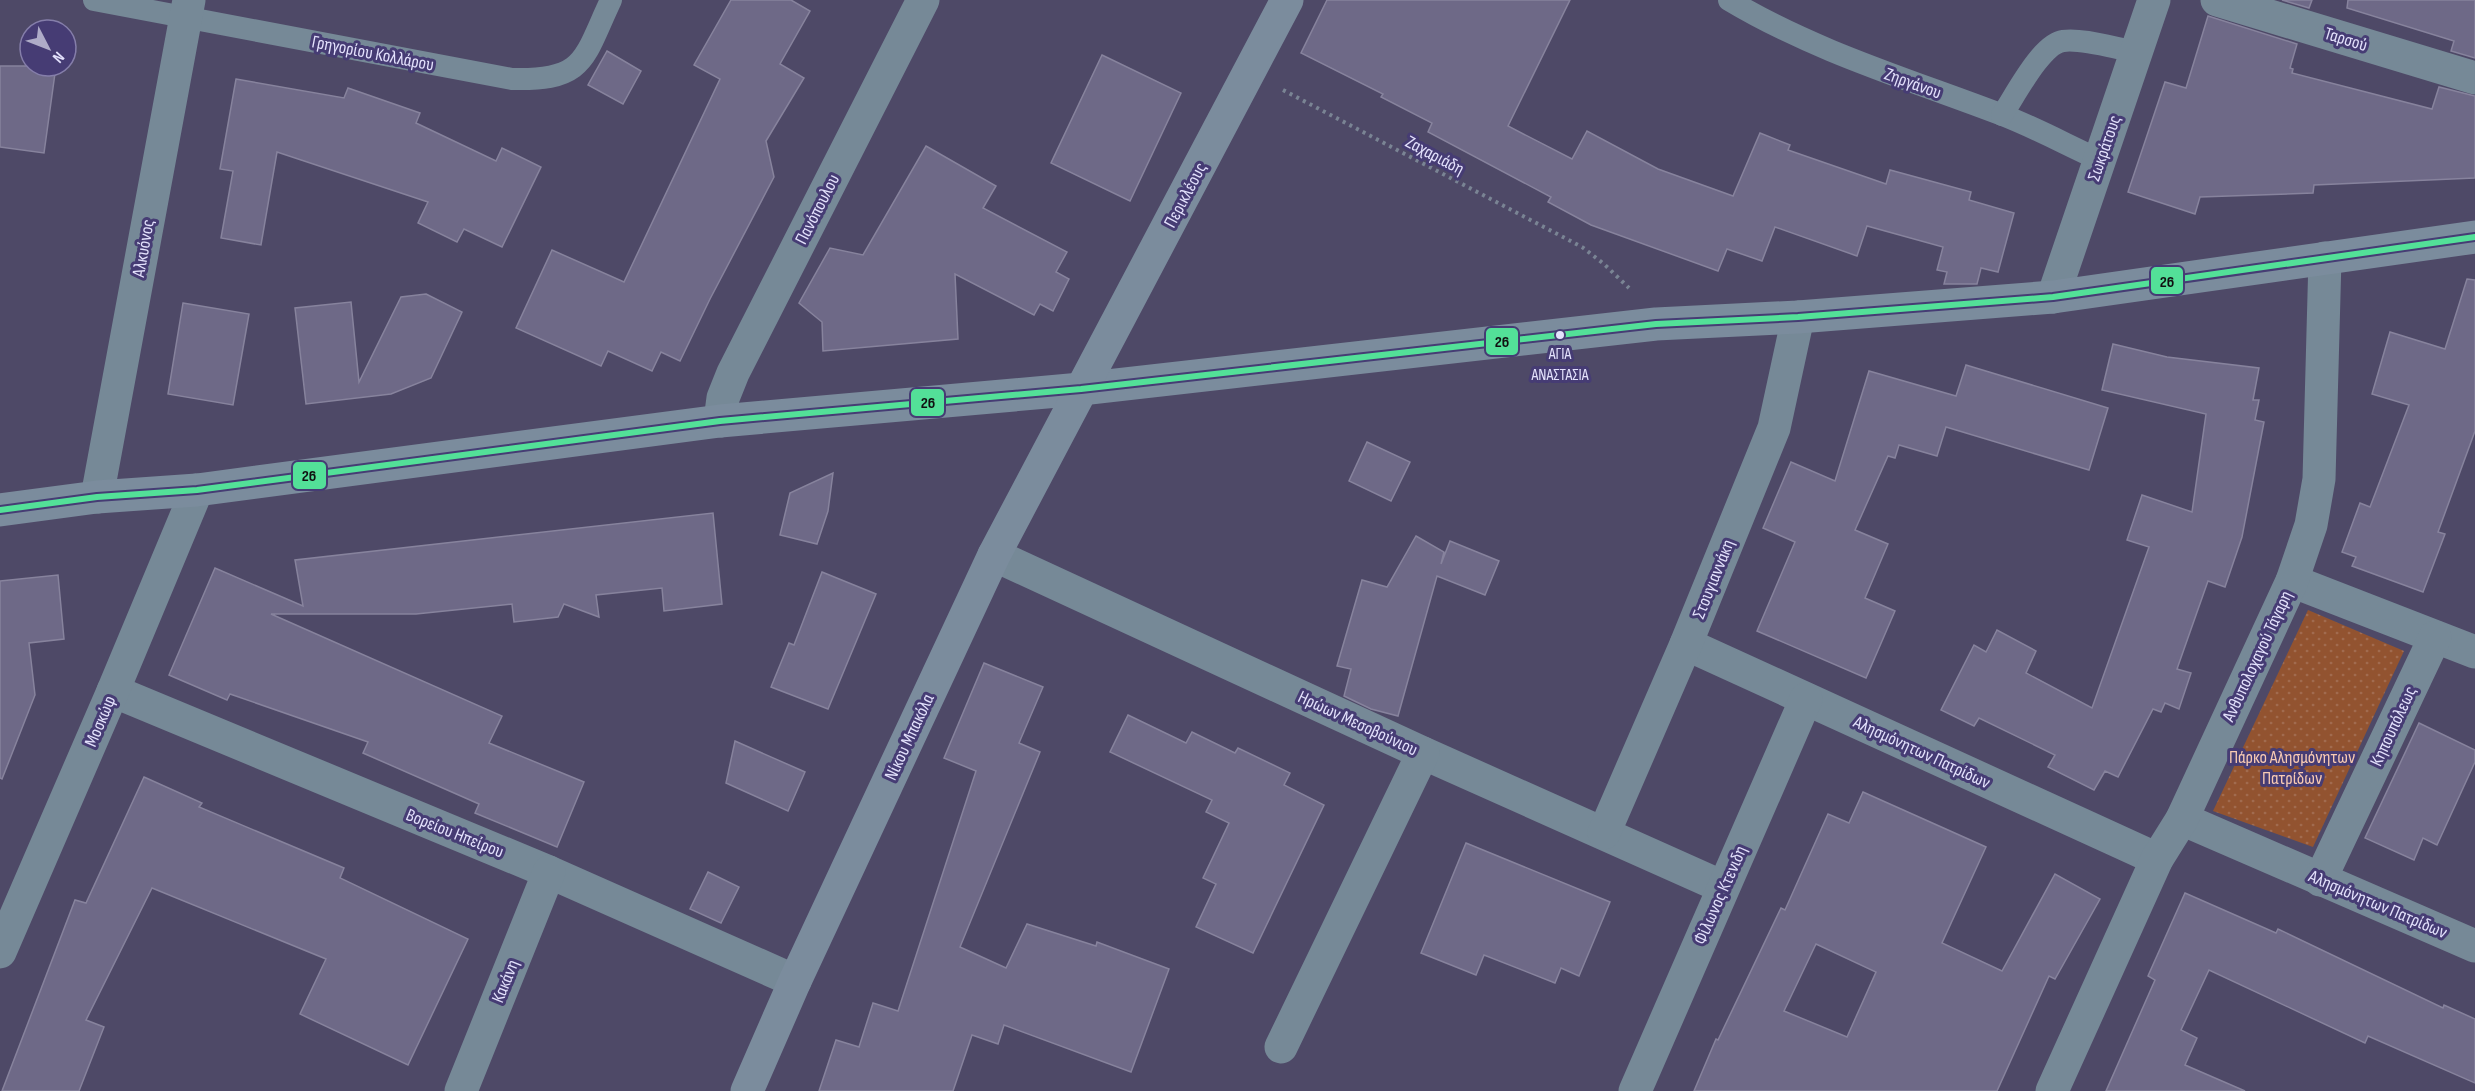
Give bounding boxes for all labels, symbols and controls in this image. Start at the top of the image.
north arrow [18,18,78,78]
street label: Ταρσού [2322,23,2370,56]
street label: Γρηγορίου Κολλάρου [310,31,436,76]
text: N [48,48,68,67]
street label: Ζηργάνου [1881,63,1944,103]
street label: Σωκράτους [2083,112,2126,184]
street label: Ζαχαριάδη [1402,131,1468,180]
street label: Περικλέους [1160,159,1211,231]
street label: Πανόπουλου [791,171,844,248]
street label: Αλκυόνος [128,218,159,279]
line badge: 26 [2150,266,2184,295]
text: 26 [2160,273,2174,292]
line badge: 26 [1485,327,1519,356]
marker: ΑΓΙΑ ΑΝΑΣΤΑΣΙΑ [1554,329,1566,341]
text: 26 [1495,333,1509,352]
place label: ΑΓΙΑ ΑΝΑΣΤΑΣΙΑ [1530,345,1589,385]
line badge: 26 [910,388,945,417]
text: 26 [921,394,935,413]
line badge: 26 [292,461,327,490]
text: 26 [302,467,316,486]
street label: Στουγιαννάκη [1688,536,1739,622]
street label: Ανθυπολοχαγού Τάγαρη [2218,588,2297,726]
street label: Κηπουπόλεως [2366,683,2421,770]
street label: Ηρώων Μεσοβούνιου [1295,687,1421,760]
street label: Νίκου Μπακόλα [880,690,939,784]
street label: Μοσκώφ [80,692,121,750]
street label: Αλησμόνητων Πατρίδων [1849,711,1993,793]
park label: Πάρκο Αλησμόνητων Πατρίδων [2229,747,2355,789]
street label: Βορείου Ηπείρου [403,804,507,863]
street label: Φίλωνος Κτενιδη [1689,843,1752,948]
street label: Αλησμόνητων Πατρίδων [2305,865,2450,943]
street label: Κακάνη [487,957,524,1006]

